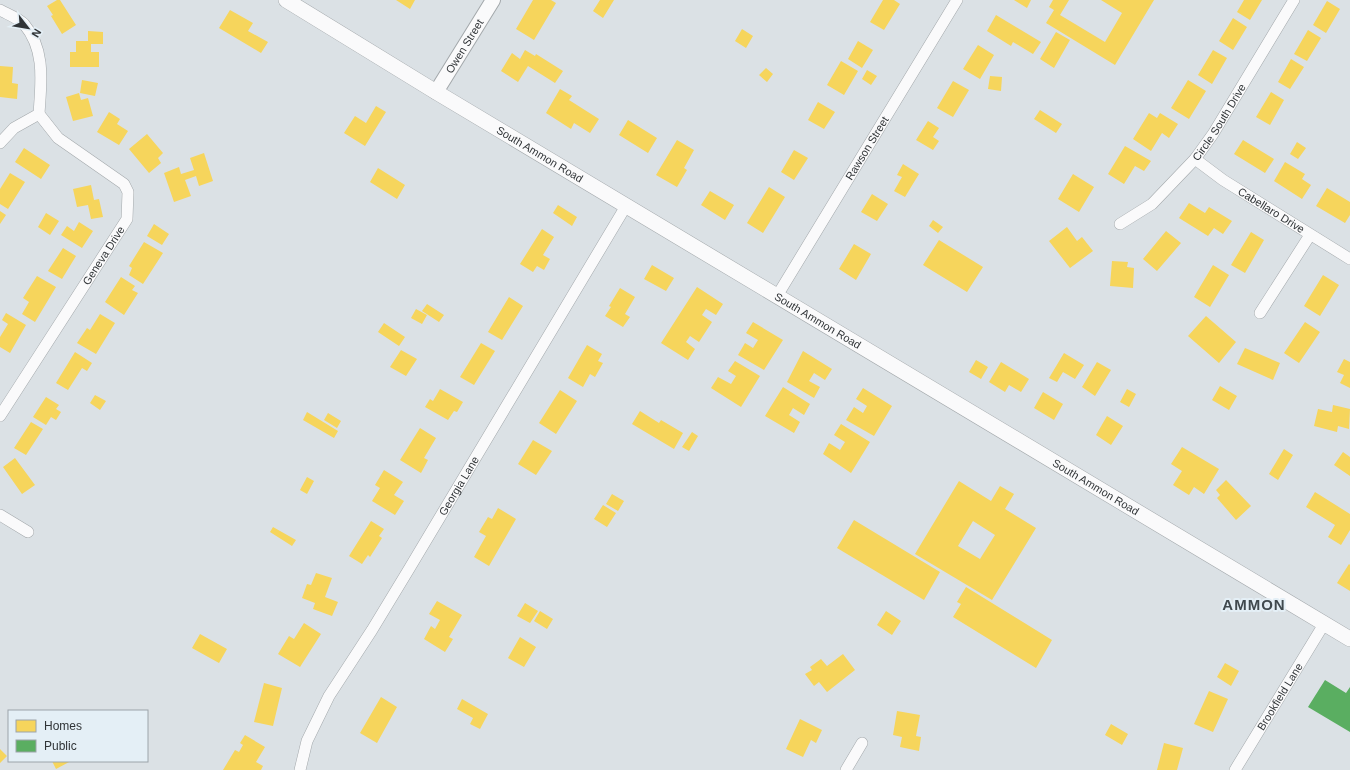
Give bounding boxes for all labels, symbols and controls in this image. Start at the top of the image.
north arrow [8,8,48,48]
street label: Owen Street [443,17,486,75]
text: N [29,27,44,40]
street label: Circle South Drive [1190,82,1248,163]
street label: Rawson Street [843,114,891,182]
street label: South Ammon Road [494,124,585,185]
street label: Cabellaro Drive [1236,185,1307,235]
street label: Geneva Drive [80,224,127,287]
street label: South Ammon Road [773,290,863,351]
street label: Georgia Lane [436,454,481,518]
street label: South Ammon Road [1051,456,1141,517]
district label: AMMON [1222,596,1286,613]
street label: Brookfield Lane [1255,661,1305,732]
legend [8,710,148,762]
text: Homes [44,719,82,733]
text: Public [44,739,77,753]

